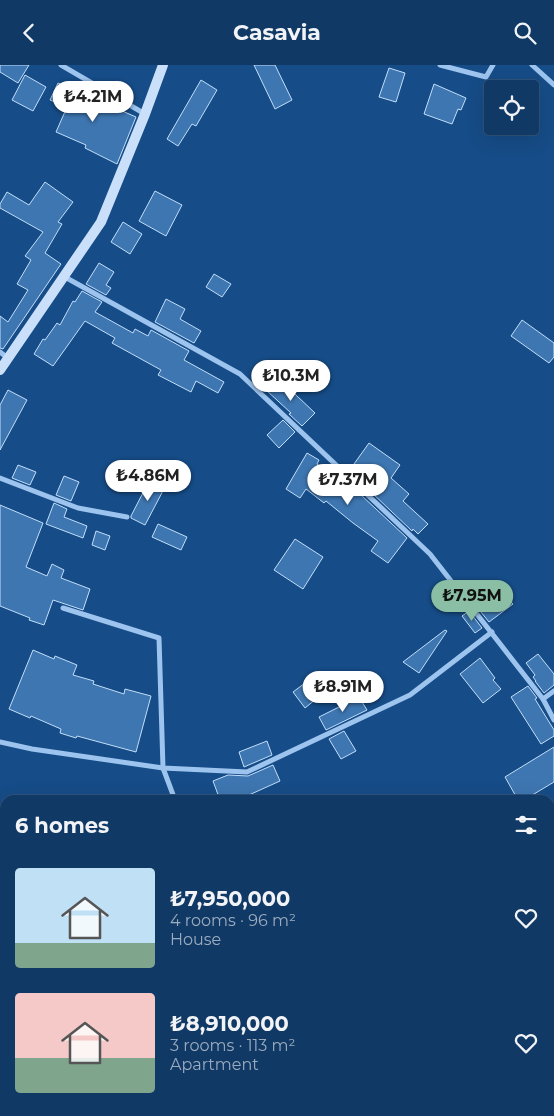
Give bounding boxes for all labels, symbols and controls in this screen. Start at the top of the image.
icon: back [15,19,43,47]
text: Casavia [233,19,321,46]
icon: search [511,19,539,47]
pin: ₺4.21M [52,80,134,123]
map controls [484,80,539,135]
button: locate [484,80,539,135]
text: ₺4.21M [64,87,122,106]
pin: ₺10.3M [250,359,332,402]
text: ₺10.3M [262,366,320,385]
pin: ₺4.86M [107,459,189,502]
pin: ₺7.37M [307,463,389,506]
text: ₺4.86M [116,466,180,485]
text: ₺7.37M [318,470,378,489]
pin: ₺7.95M [431,579,513,622]
text: ₺7.95M [442,586,502,605]
pin: ₺8.91M [302,671,384,713]
text: ₺8.91M [314,677,372,696]
icon: filters [512,811,540,839]
text: 6 homes [15,813,109,838]
text: ₺7,950,000 [170,886,290,911]
icon: home [55,888,115,948]
icon: heart [512,904,540,932]
text: 4 rooms · 96 m² [170,911,296,930]
text: House [170,930,221,949]
text: ₺8,910,000 [170,1011,289,1036]
icon: home [55,1013,115,1073]
icon: heart [512,1029,540,1057]
text: 3 rooms · 113 m² [170,1036,295,1055]
text: Apartment [170,1055,259,1074]

